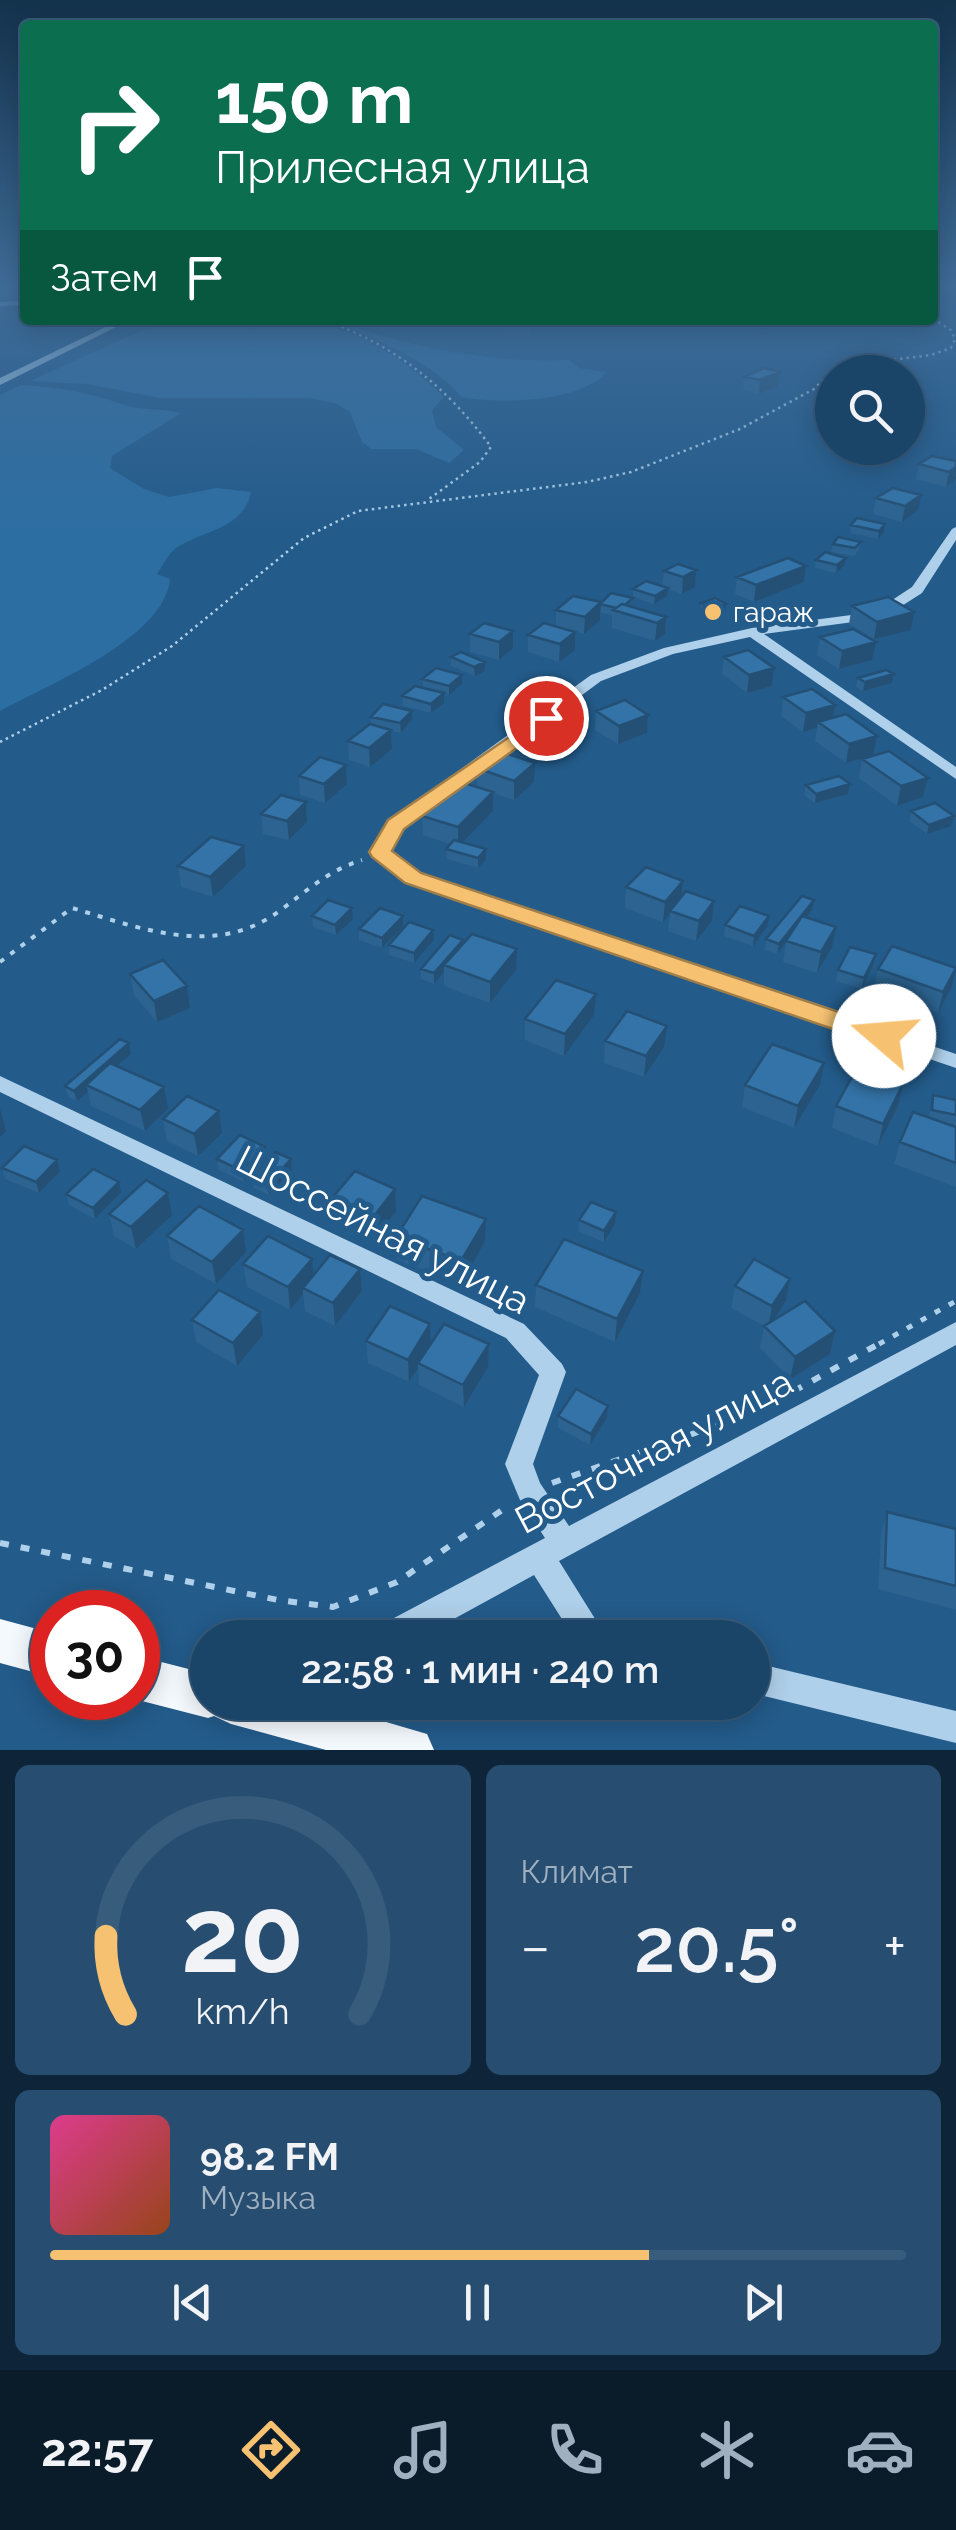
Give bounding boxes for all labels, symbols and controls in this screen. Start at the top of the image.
text: 150 m [215,57,413,139]
icon: right [50,60,180,190]
text: Прилесная улица [215,141,590,194]
icon: arrive [178,250,233,305]
text: Затем [50,255,158,300]
map controls [815,355,925,465]
button: search [815,355,925,465]
place label: гараж [733,596,814,629]
marker: гараж [702,601,724,623]
pin [504,676,589,761]
icon: arrive [519,691,574,746]
position arrow [832,984,936,1088]
street label: Шоссейная улица [229,1136,538,1323]
street label: Восточная улица [507,1358,800,1543]
speed limit sign: 30 [30,1590,160,1720]
text: 22:58 · 1 мин · 240 m [301,1647,659,1692]
text: Климат [521,1853,633,1890]
text: 20 [181,1874,304,1996]
text: 20.5° [634,1901,799,1990]
text: − [521,1914,550,1979]
text: + [883,1914,906,1979]
text: km/h [196,1990,290,2032]
text: 98.2 FM [200,2134,339,2179]
text: Музыка [200,2179,316,2216]
icon: previous [165,2275,220,2330]
icon: pause [450,2275,505,2330]
icon: next [736,2275,791,2330]
icon: directions [236,2415,306,2485]
icon: music [388,2415,458,2485]
icon: phone [540,2415,610,2485]
icon: climate [692,2415,762,2485]
icon: car [845,2415,915,2485]
text: 22:57 [41,2424,153,2477]

